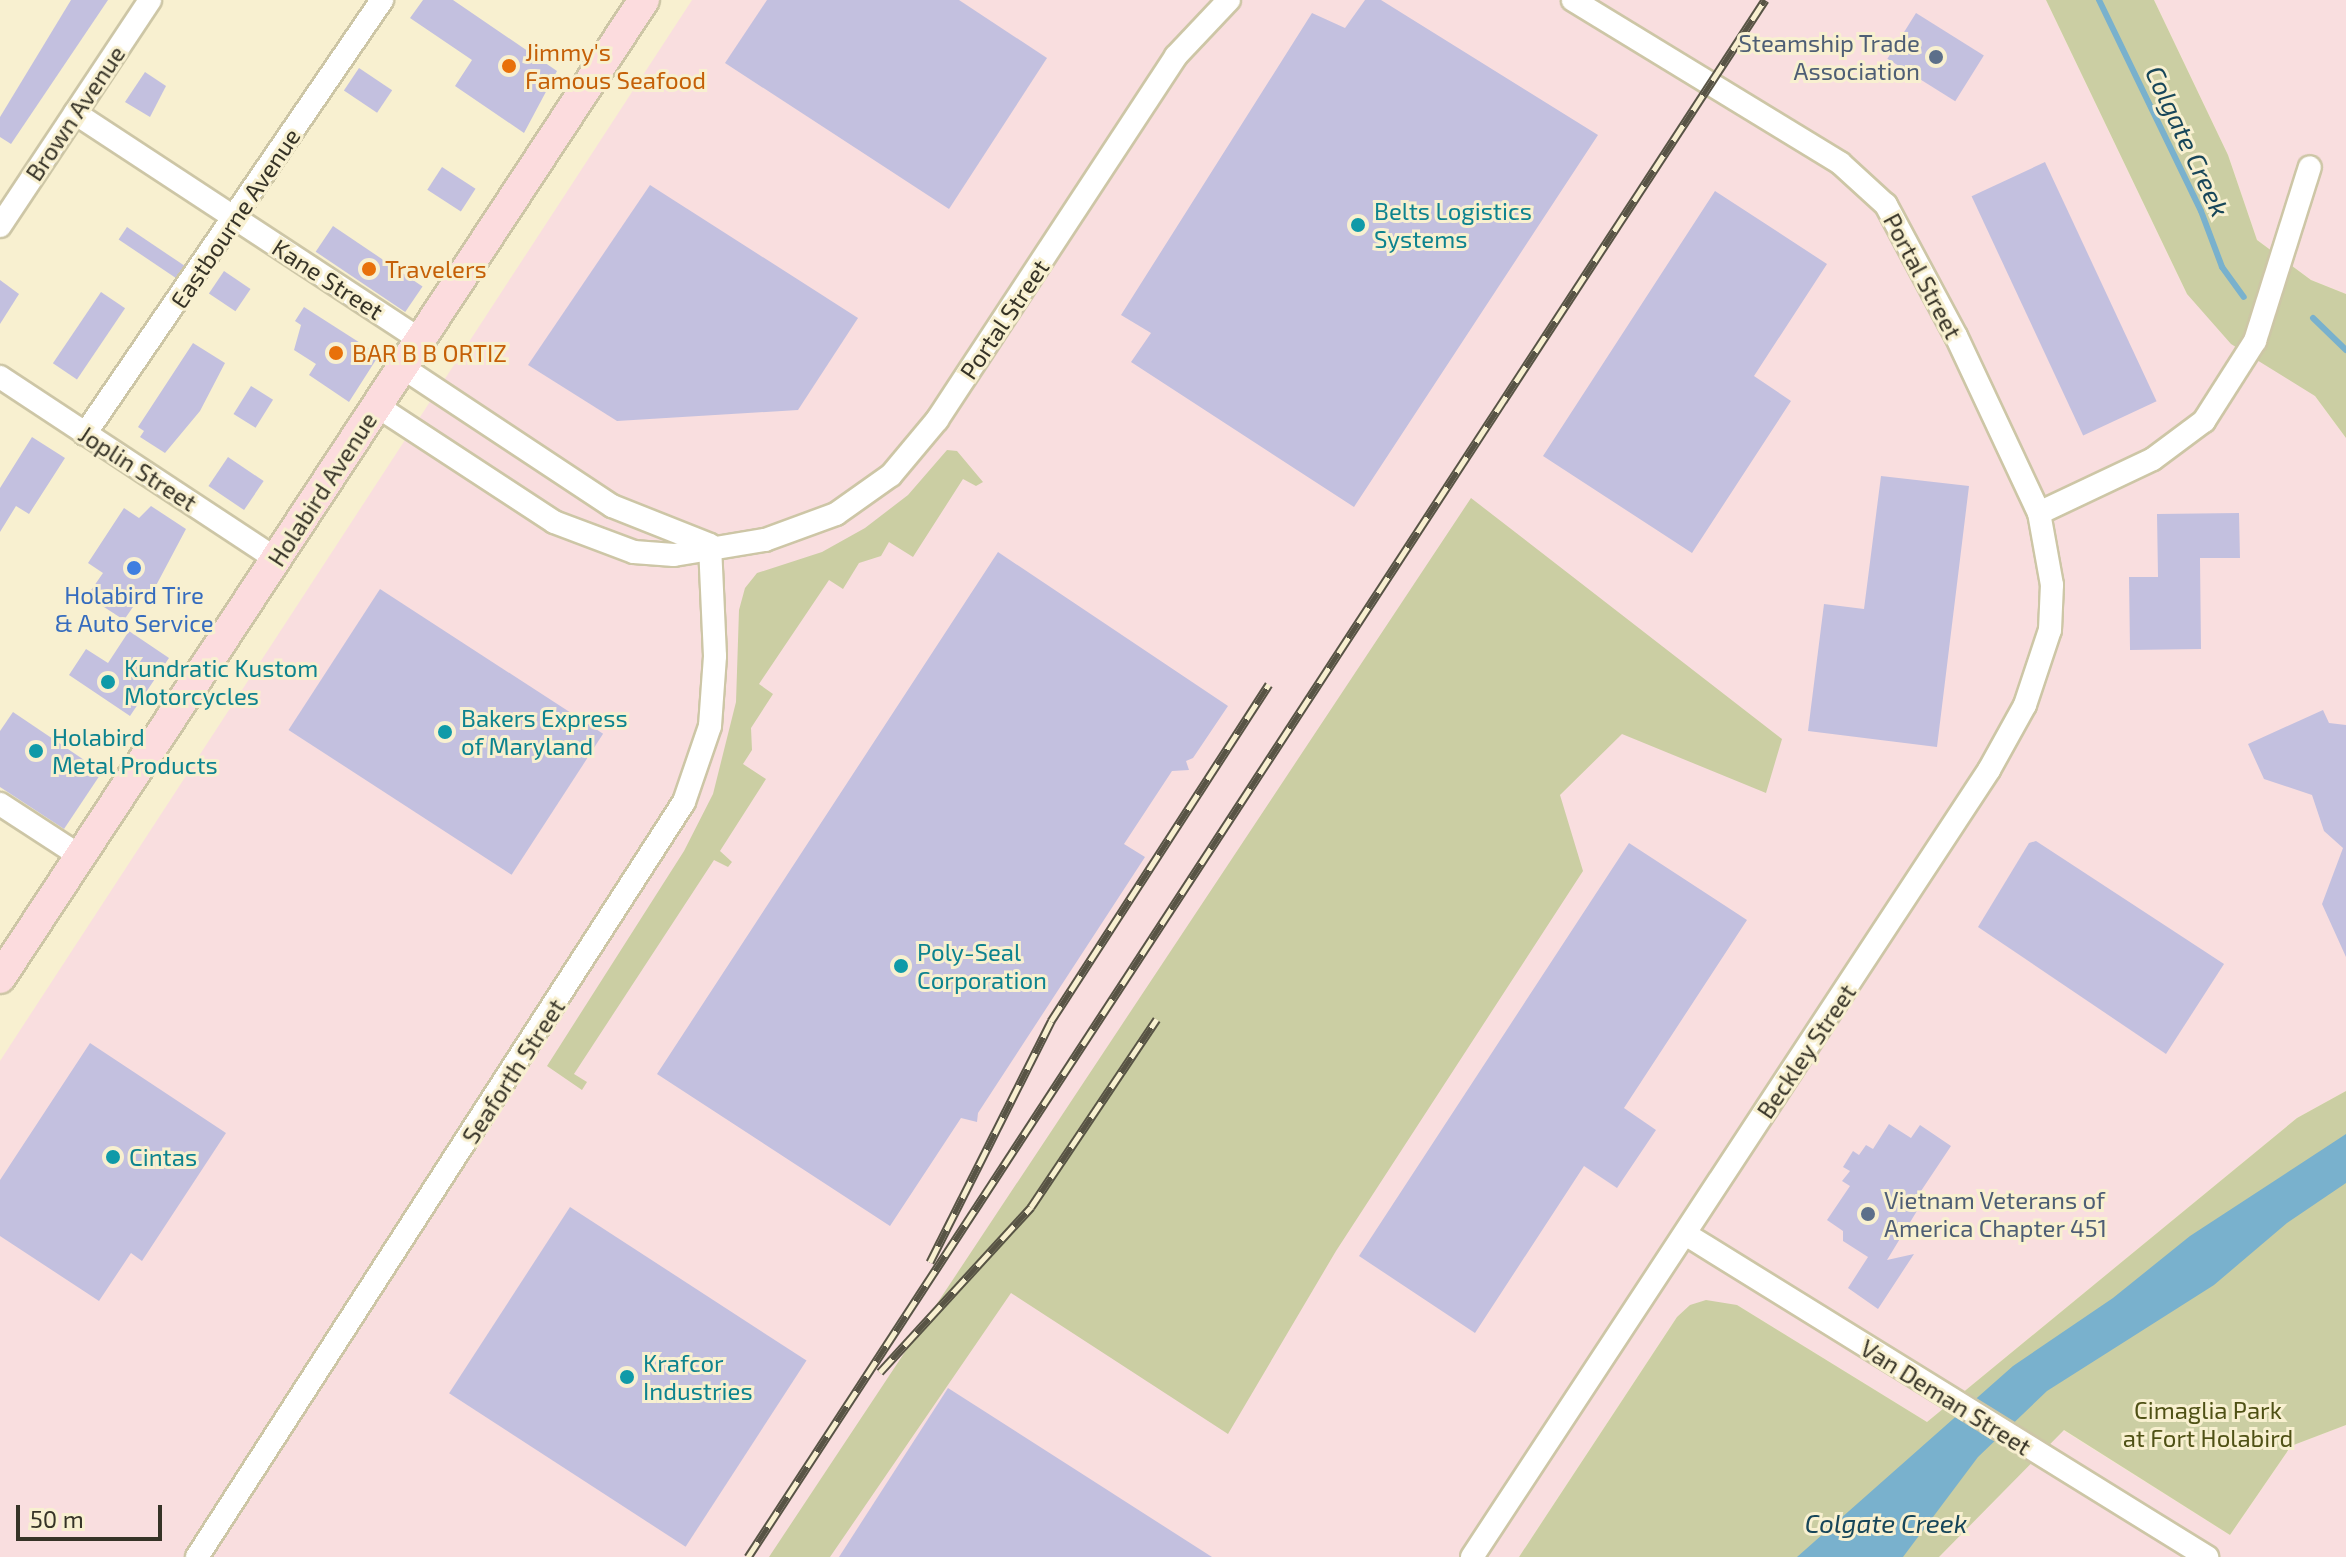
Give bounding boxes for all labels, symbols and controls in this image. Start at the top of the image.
place label: Steamship Trade Association [1738,29,1920,85]
place label: Jimmy's Famous Seafood [525,38,706,94]
street label: Brown Avenue [19,40,131,186]
marker: Steamship Trade Association [1927,48,1945,66]
marker: Jimmy's Famous Seafood [500,57,518,75]
water label: Colgate Creek [2140,61,2236,221]
street label: Eastbourne Avenue [164,122,306,314]
place label: Belts Logistics Systems [1374,197,1532,253]
street label: Portal Street [1878,208,1968,344]
marker: Belts Logistics Systems [1349,216,1367,234]
street label: Kane Street [267,233,389,325]
street label: Portal Street [953,253,1055,385]
place label: Travelers [385,255,487,283]
marker: Travelers [360,260,378,278]
place label: BAR B B ORTIZ [352,339,507,367]
marker: BAR B B ORTIZ [327,344,345,362]
street label: Holabird Avenue [261,406,383,572]
street label: Joplin Street [74,419,202,517]
marker: Holabird Tire & Auto Service [125,559,143,577]
place label: Holabird Tire & Auto Service [54,581,214,637]
place label: Kundratic Kustom Motorcycles [124,654,318,710]
marker: Kundratic Kustom Motorcycles [99,673,117,691]
place label: Bakers Express of Maryland [461,704,628,760]
place label: Holabird Metal Products [52,723,218,779]
marker: Bakers Express of Maryland [436,723,454,741]
marker: Holabird Metal Products [27,742,45,760]
place label: Poly-Seal Corporation [917,938,1047,994]
marker: Poly-Seal Corporation [892,957,910,975]
street label: Beckley Street [1750,978,1862,1124]
street label: Seaforth Street [455,993,571,1149]
place label: Cintas [129,1143,197,1171]
marker: Cintas [104,1148,122,1166]
place label: Vietnam Veterans of America Chapter 451 [1884,1186,2108,1242]
marker: Vietnam Veterans of America Chapter 451 [1859,1205,1877,1223]
street label: Van Deman Street [1856,1333,2036,1461]
place label: Krafcor Industries [643,1349,753,1405]
marker: Krafcor Industries [618,1368,636,1386]
park label: Cimaglia Park at Fort Holabird [2123,1396,2293,1452]
scale bar [20,1489,166,1539]
text: 50 m [30,1504,84,1533]
water label: Colgate Creek [1805,1507,1967,1539]

